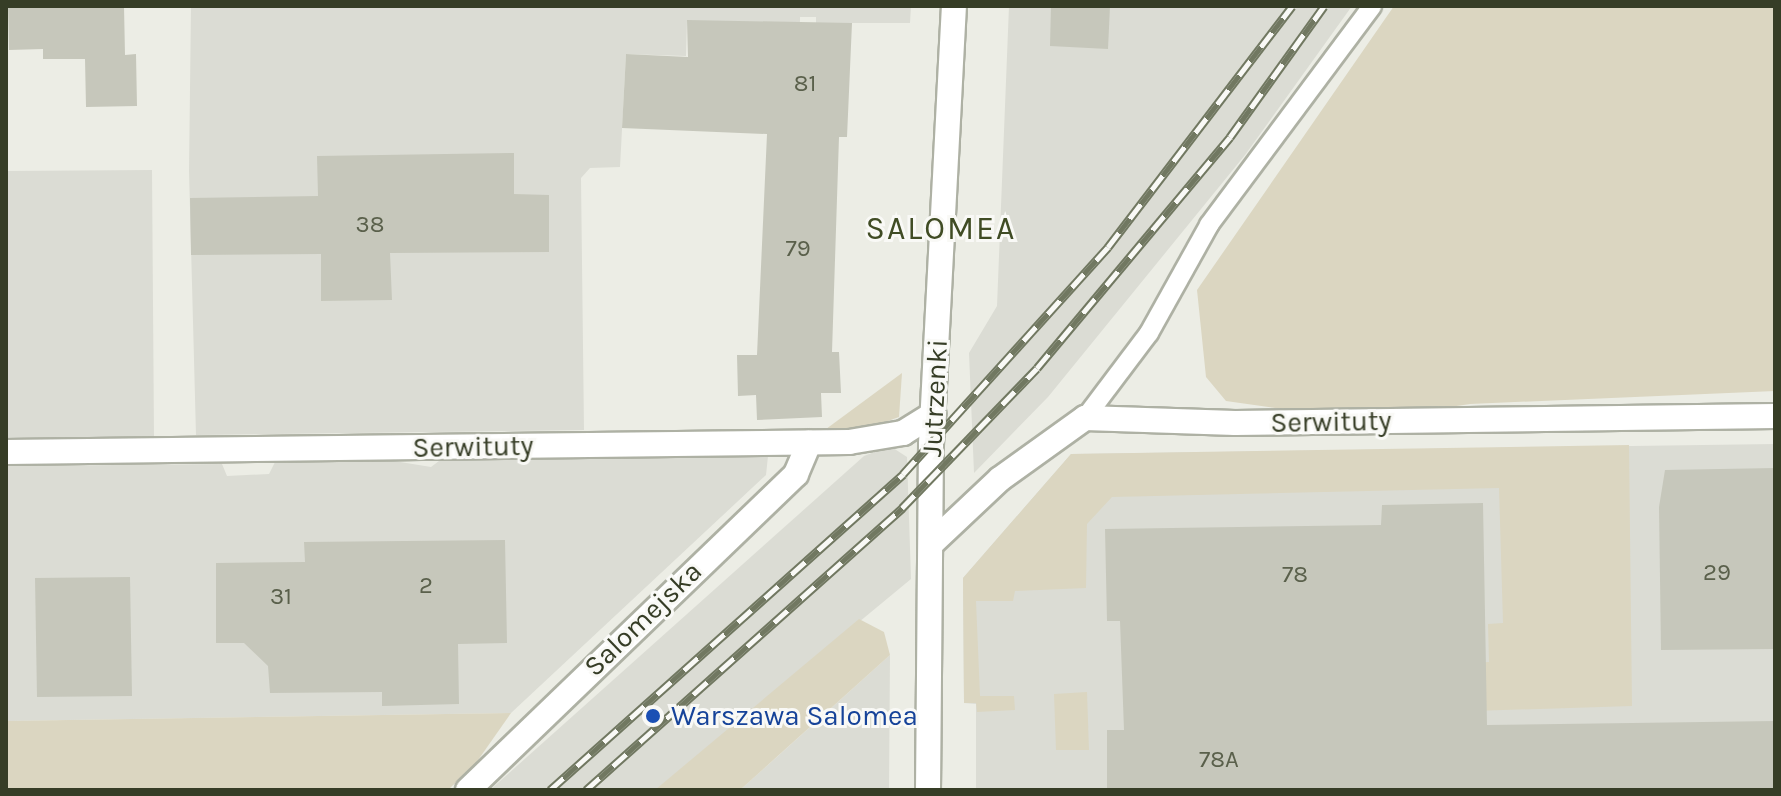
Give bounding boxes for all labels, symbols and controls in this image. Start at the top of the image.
house number: 81 [794,70,816,98]
district label: SALOMEA [866,210,1016,248]
house number: 38 [356,211,384,239]
house number: 79 [785,235,811,263]
street label: Jutrzenki [915,338,955,458]
street label: Serwituty [1270,404,1392,440]
street label: Serwituty [412,429,534,465]
street label: Salomejska [577,555,709,683]
house number: 29 [1703,559,1731,587]
house number: 78 [1282,561,1308,589]
house number: 2 [419,572,433,600]
house number: 31 [270,583,292,611]
place label: Warszawa Salomea [671,699,918,733]
marker: Warszawa Salomea [642,705,664,727]
house number: 78A [1199,746,1239,774]

